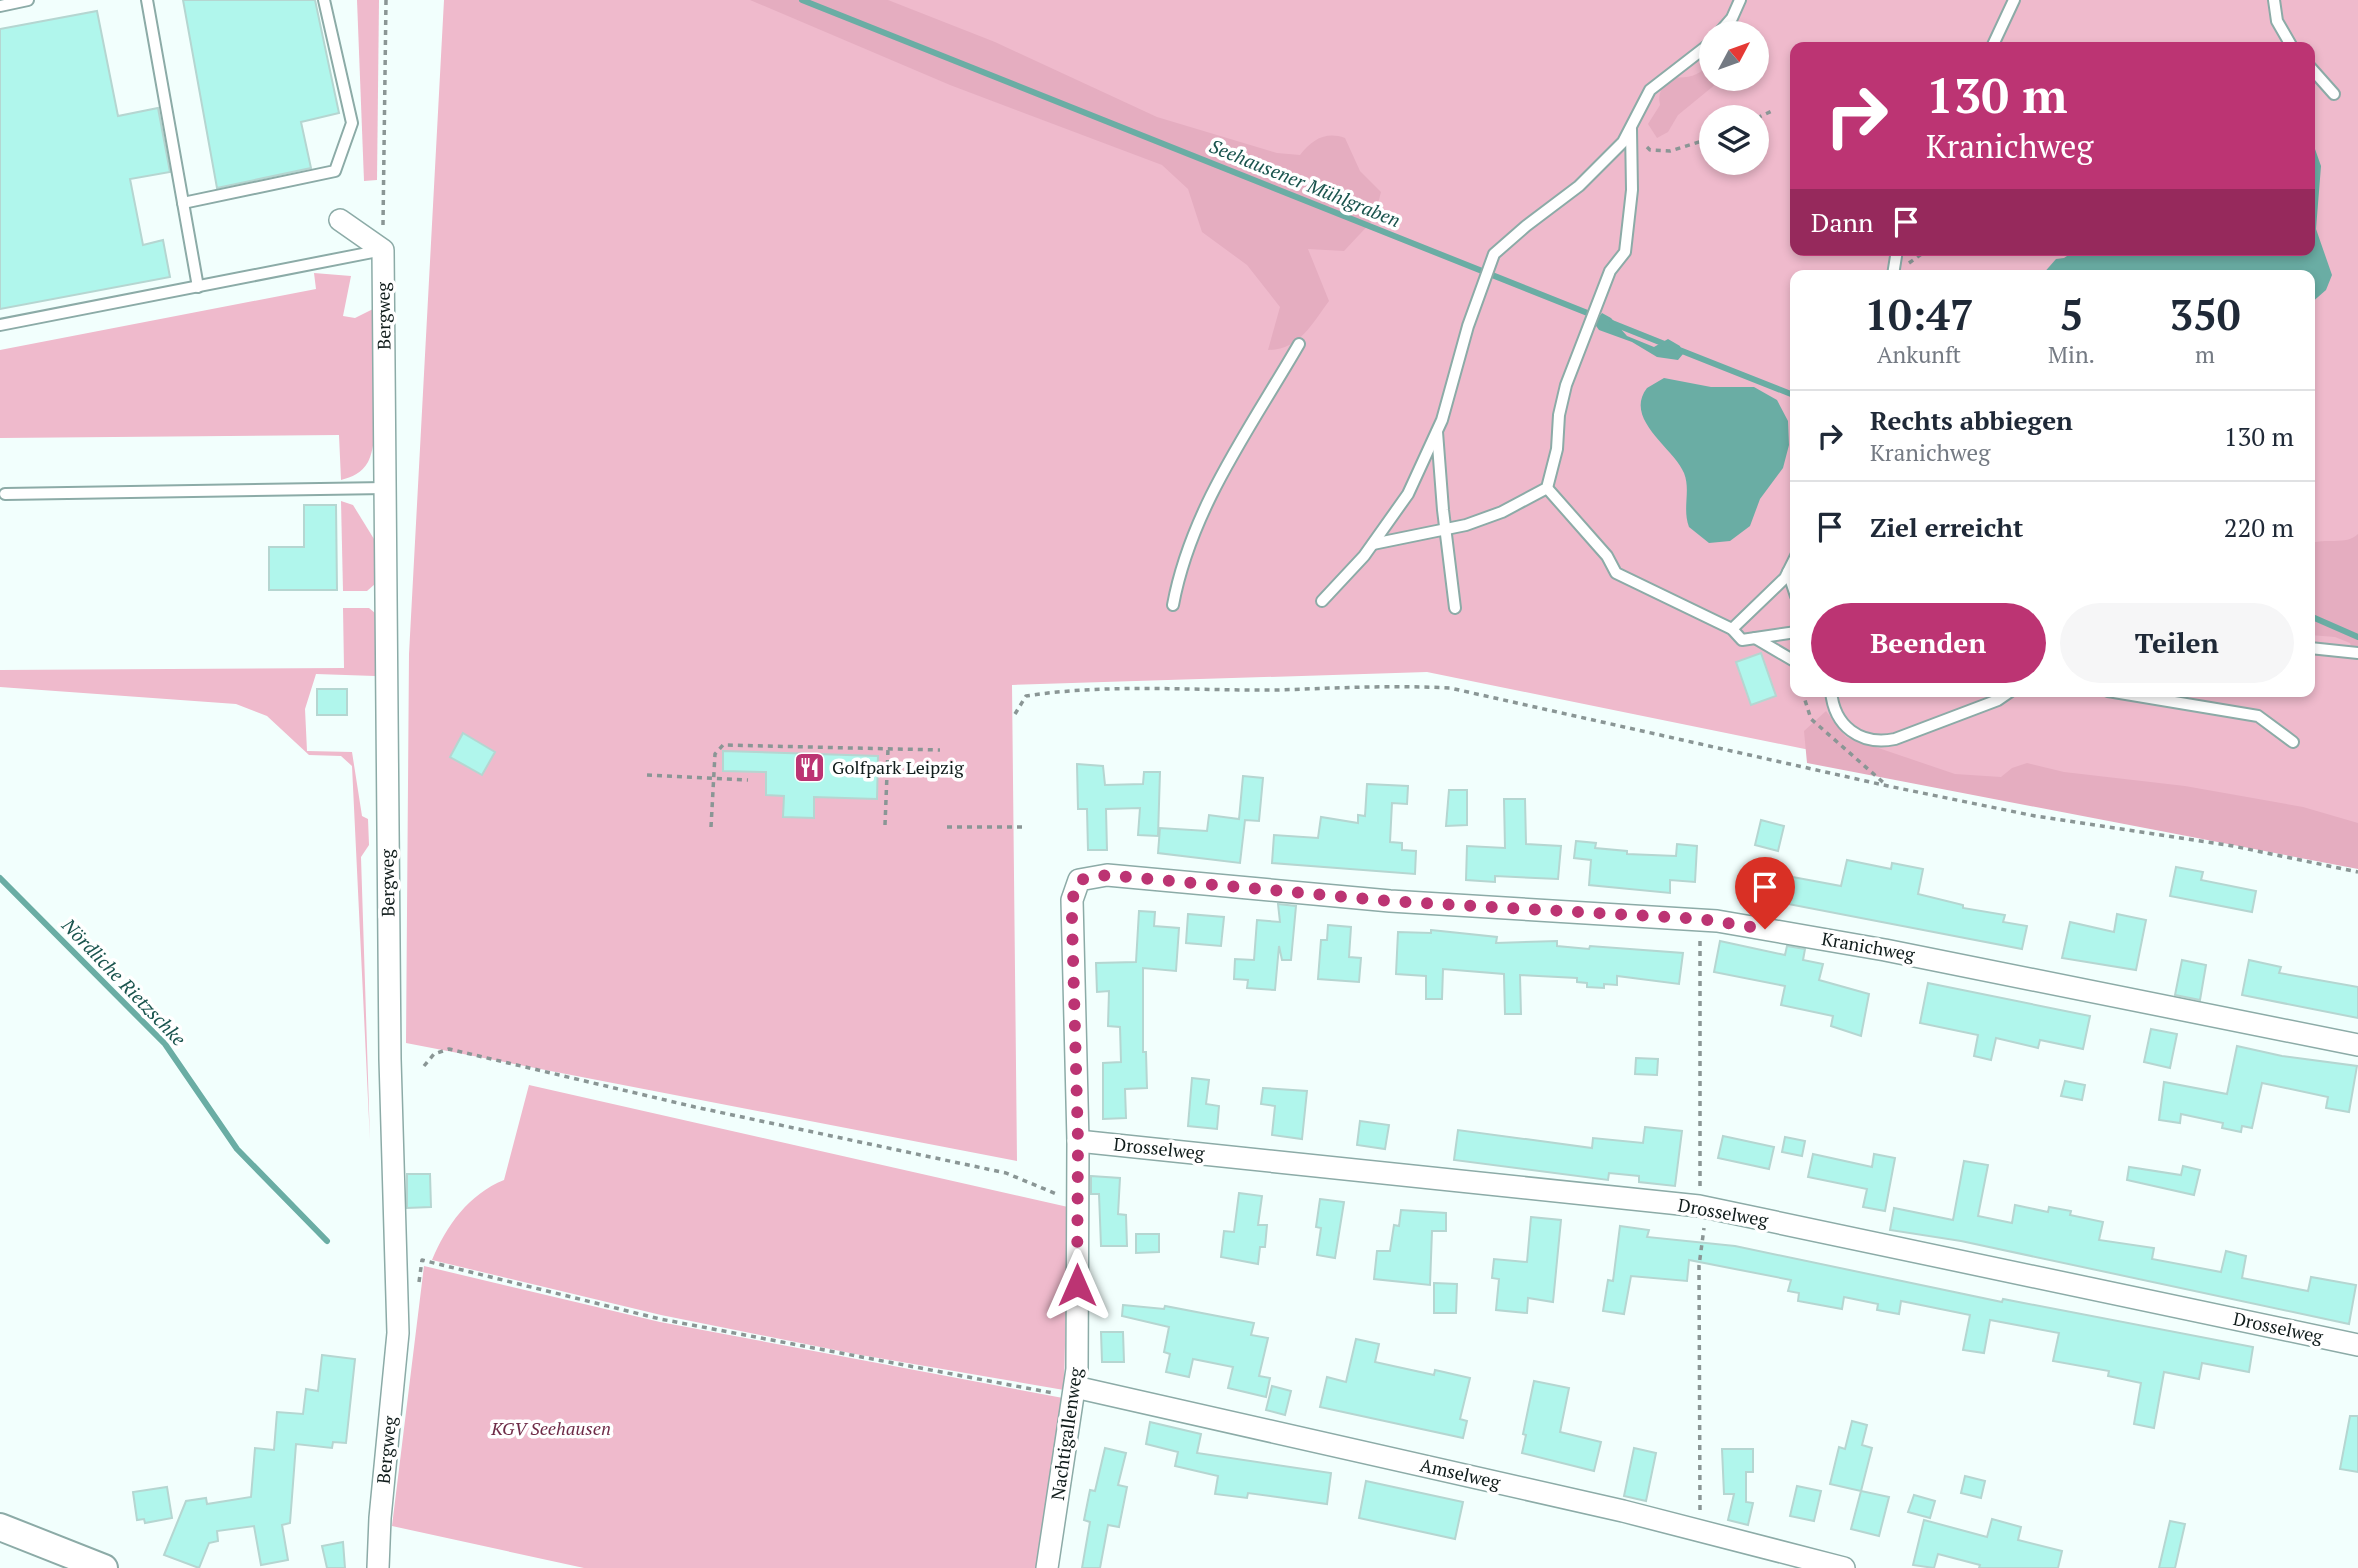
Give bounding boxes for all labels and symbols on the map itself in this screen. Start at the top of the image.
north arrow [1699,21,1769,91]
water label: Seehausener Mühlgraben [1206,133,1404,232]
street label: Bergweg [370,281,396,350]
restaurant icon: Golfpark Leipzig [792,751,826,785]
place label: Golfpark Leipzig [832,755,964,779]
street label: Bergweg [374,848,400,917]
pin [1735,857,1795,929]
water label: Nördliche Rietzschke [56,912,192,1051]
street label: Kranichweg [1820,926,1917,966]
street label: Drosselweg [1113,1131,1206,1165]
street label: Drosselweg [1676,1192,1771,1232]
position arrow [1040,1248,1114,1322]
street label: Drosselweg [2231,1306,2326,1348]
street label: Nachtigallenweg [1045,1365,1087,1502]
street label: Bergweg [371,1414,402,1485]
park label: KGV Seehausen [490,1416,611,1440]
street label: Amselweg [1418,1452,1503,1494]

